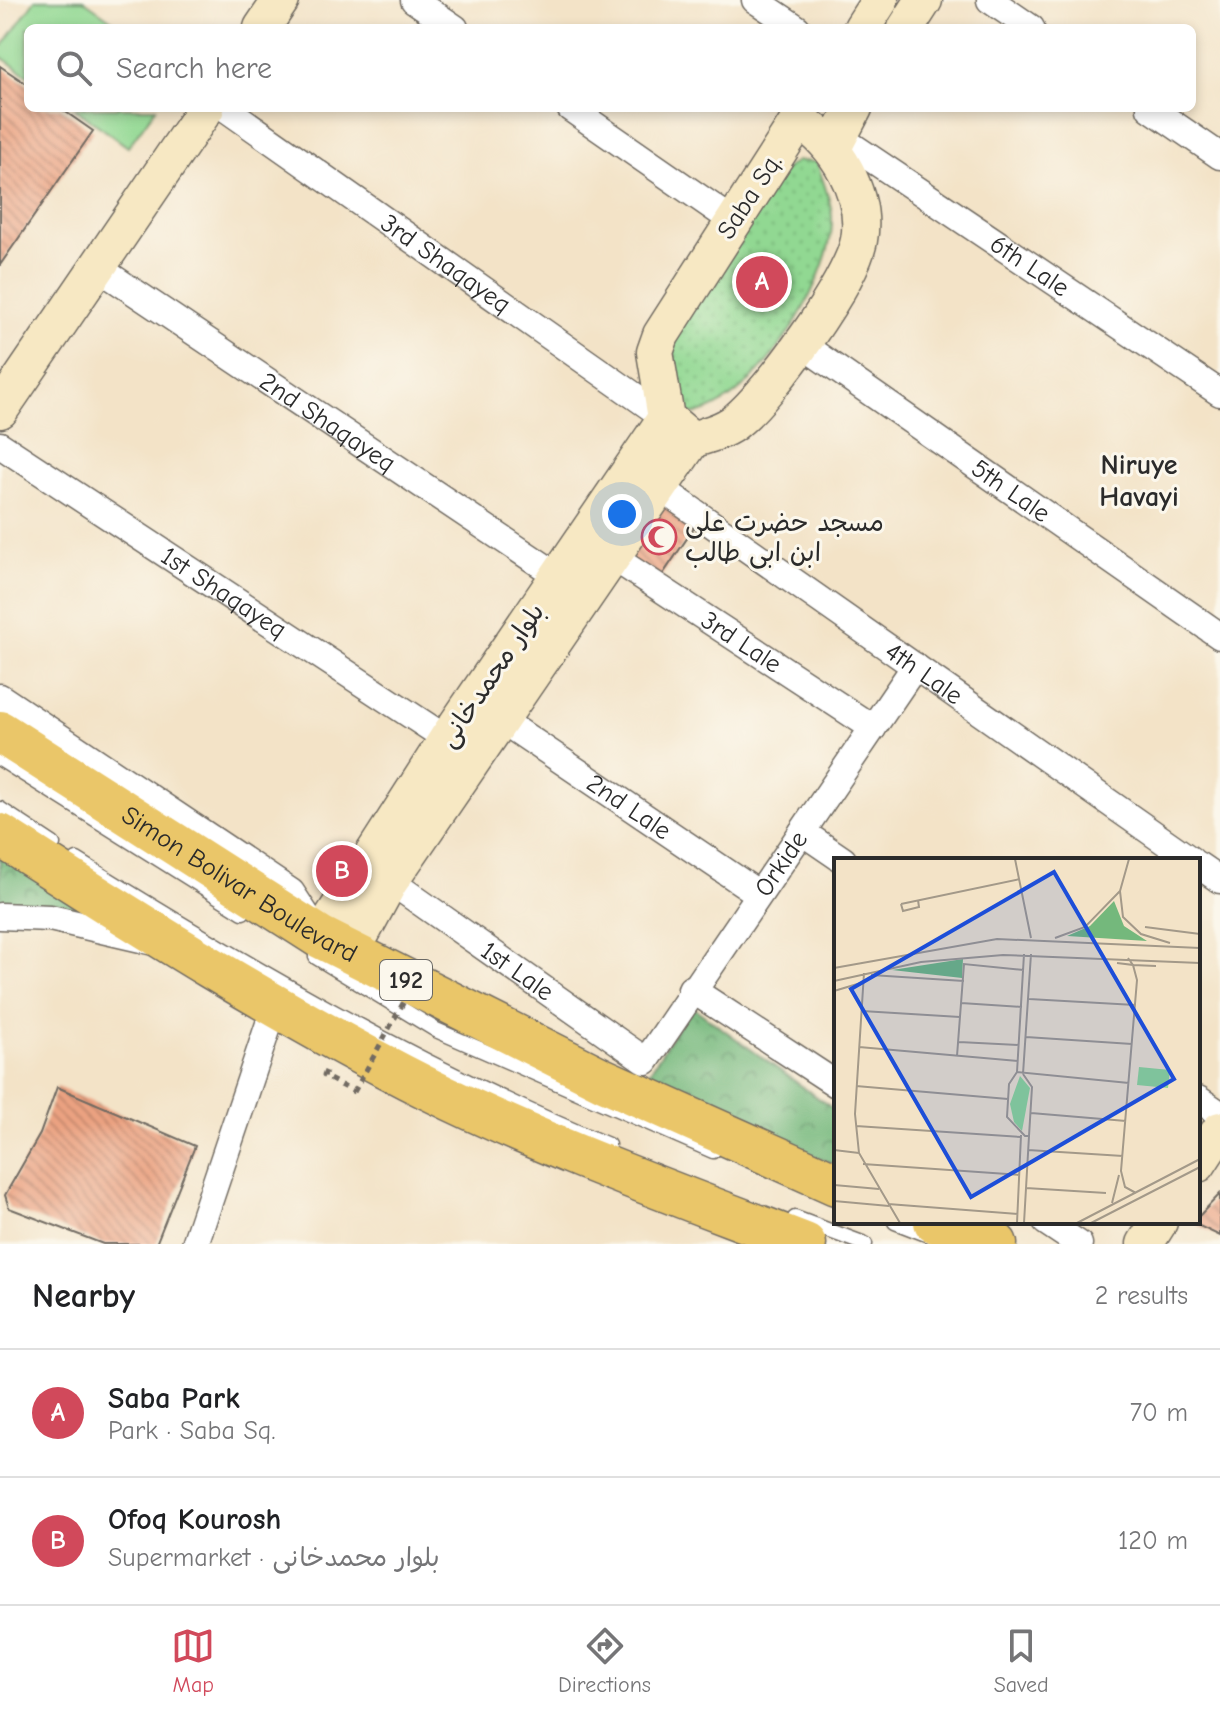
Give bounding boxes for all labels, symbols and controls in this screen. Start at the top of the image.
search box [24,24,1196,112]
icon: search [52,46,96,90]
text: Search here [116,51,272,86]
street label: Saba Sq. [711,148,788,245]
street label: 3rd Shaqayeq [375,208,516,320]
street label: 6th Lale [984,229,1075,303]
pin: A [736,252,788,312]
street label: 2nd Shaqayeq [254,366,401,479]
district label: Niruye Havayi [1099,449,1179,513]
street label: 5th Lale [965,453,1055,529]
your location [602,494,642,534]
place label: مسجد حضرت علی ابن ابی طالب [685,508,884,569]
mosque icon: مسجد حضرت علی ابن ابی طالب [640,518,678,556]
street label: 1st Shaqayeq [155,541,292,645]
street label: بلوار محمدخانی [433,598,552,754]
street label: 3rd Lale [695,605,787,680]
street label: 4th Lale [879,636,968,711]
street label: 2nd Lale [581,768,677,846]
street label: Simon Bolivar Boulevard [116,800,366,966]
street label: Orkide [749,826,814,902]
pin: B [316,841,368,901]
inset map [834,858,1200,1224]
street label: 1st Lale [475,936,559,1007]
road number: 192 [380,960,432,1000]
text: Nearby [32,1276,135,1316]
text: 2 results [1095,1281,1188,1311]
text: Saba Park [108,1381,240,1416]
text: A [51,1398,65,1428]
text: 70 m [1130,1398,1188,1428]
text: Park · Saba Sq. [108,1416,275,1446]
text: Ofoq Kourosh [108,1502,281,1537]
text: B [50,1526,66,1556]
text: 120 m [1118,1526,1188,1556]
text: Supermarket · بلوار محمدخانی [108,1543,440,1573]
tab: Map [171,1624,215,1698]
tab: Directions [558,1624,651,1698]
tab: Saved [994,1624,1049,1698]

